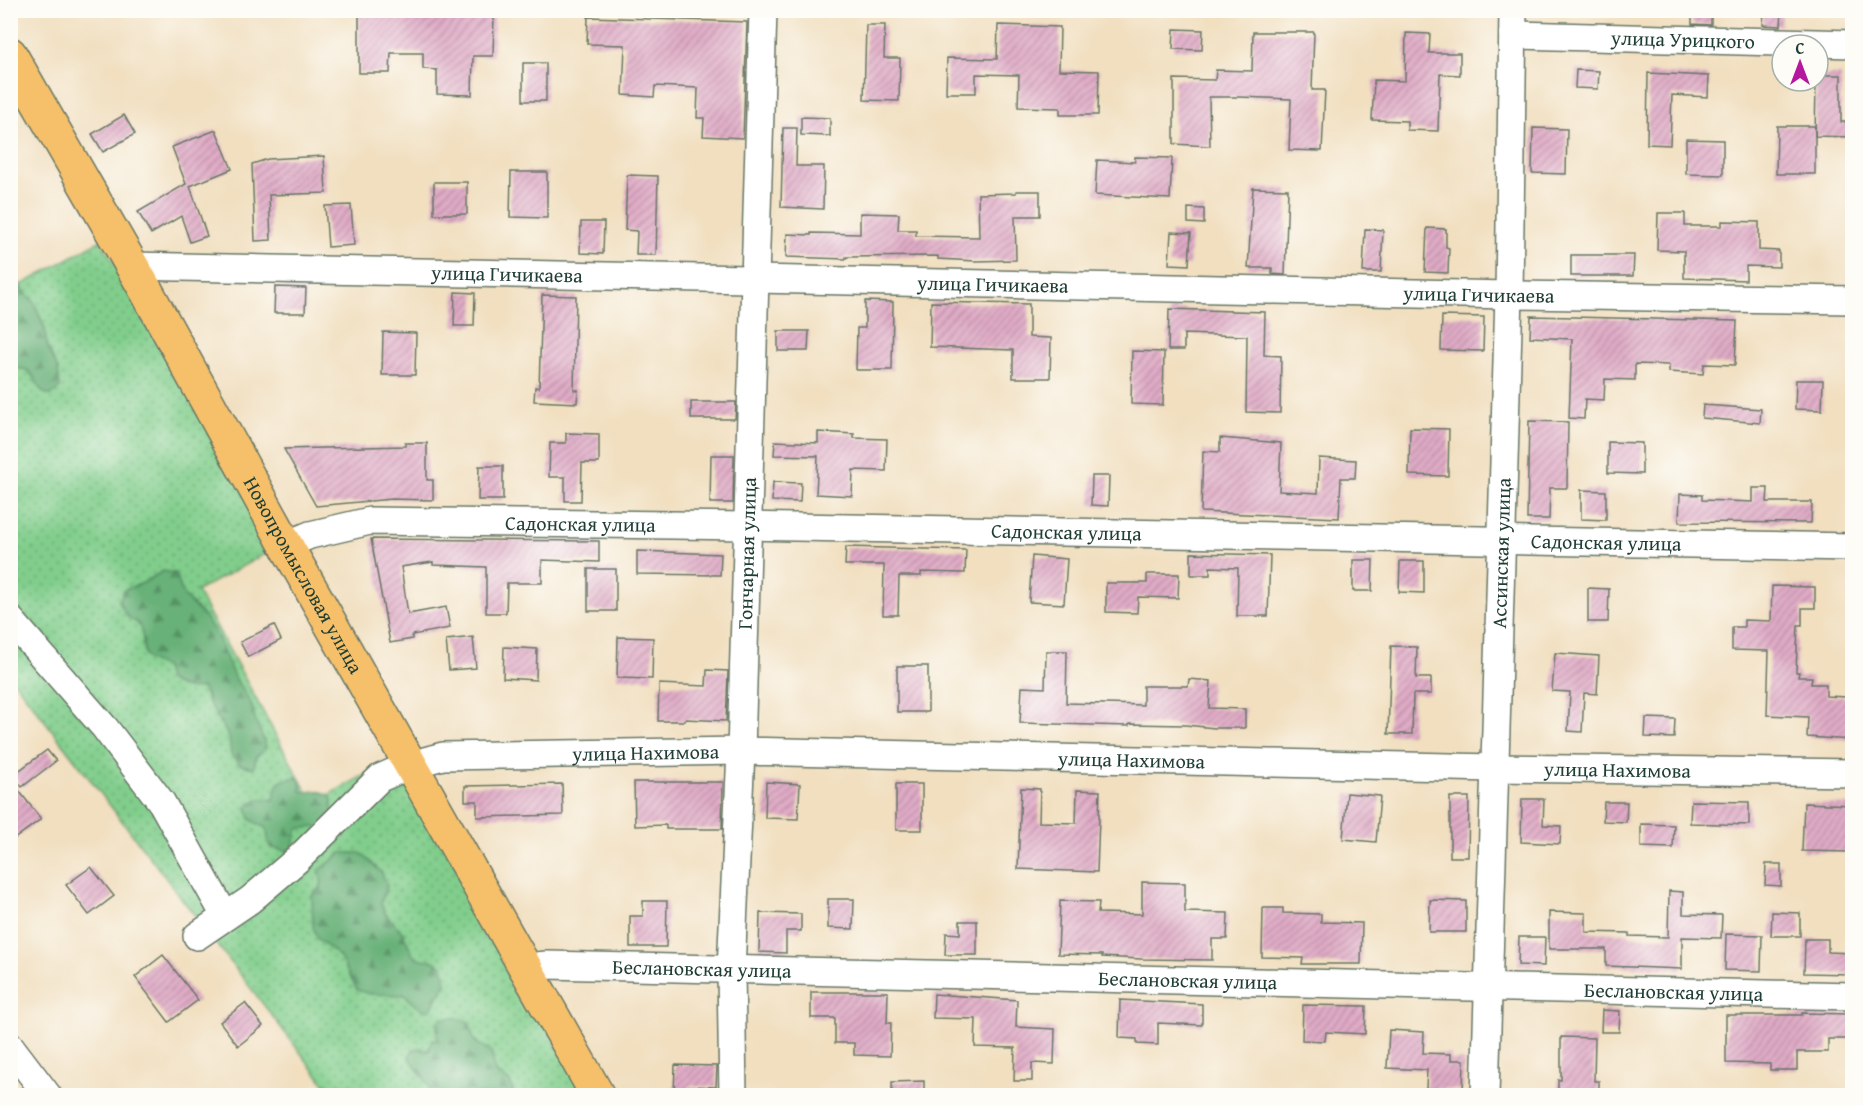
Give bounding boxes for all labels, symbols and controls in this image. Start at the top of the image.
street label: улица Урицкого [1610,23,1755,55]
north arrow [1770,33,1830,93]
text: С [1795,36,1805,60]
street label: улица Гичикаева [430,257,583,289]
street label: улица Гичикаева [916,268,1069,300]
street label: улица Гичикаева [1402,278,1555,310]
street label: Новопромысловая улица [237,471,371,679]
street label: Гончарная улица [730,476,763,630]
street label: Ассинская улица [1484,477,1518,629]
street label: Садонская улица [505,508,656,539]
street label: Садонская улица [991,516,1142,547]
street label: Садонская улица [1531,526,1682,558]
street label: улица Нахимова [571,736,720,768]
street label: улица Нахимова [1057,743,1206,775]
street label: улица Нахимова [1543,754,1692,785]
street label: Беслановская улица [612,952,792,985]
street label: Беслановская улица [1098,963,1278,996]
street label: Беслановская улица [1584,975,1764,1008]

